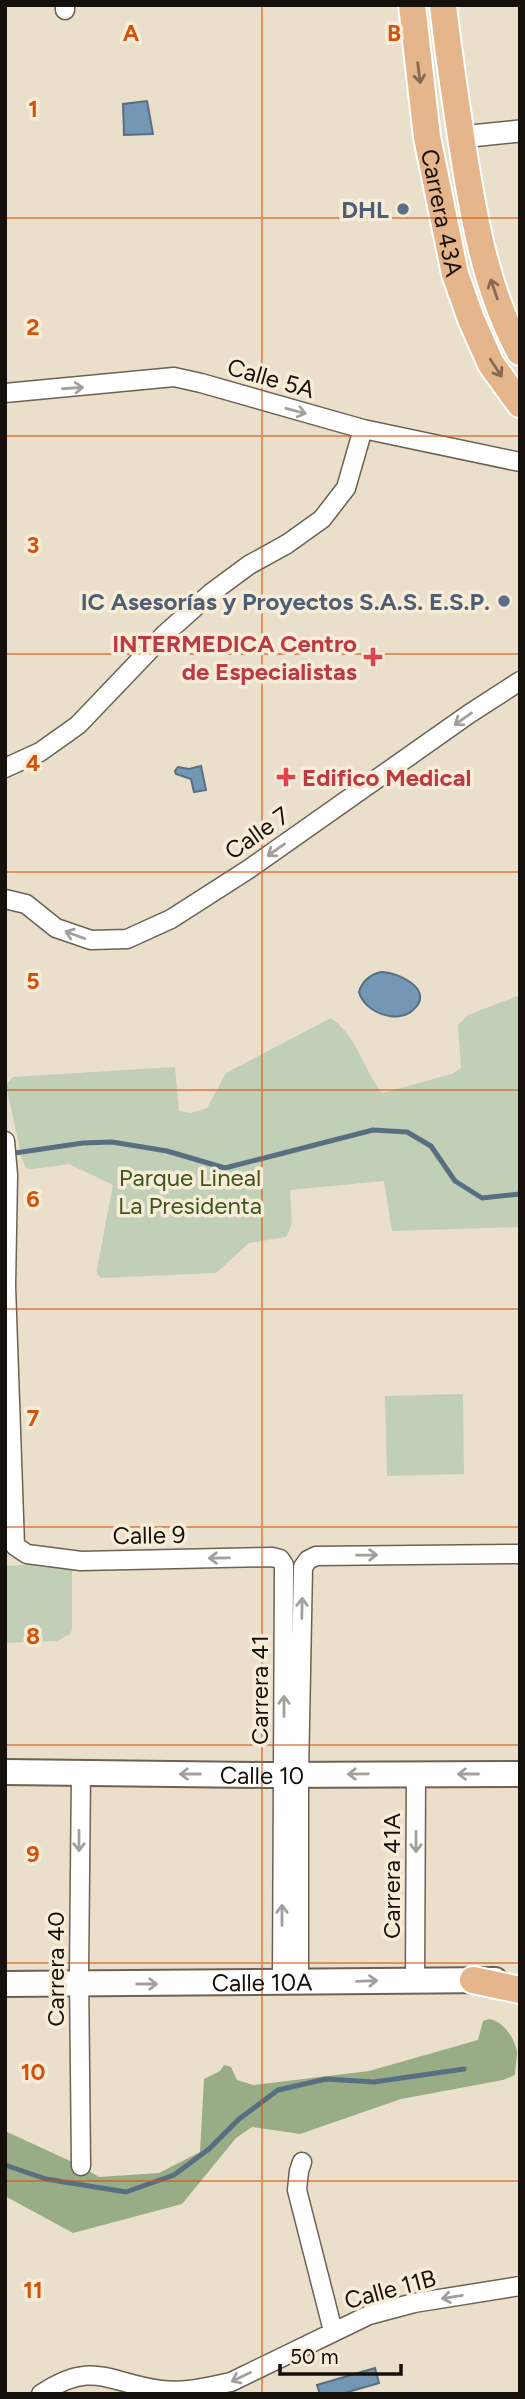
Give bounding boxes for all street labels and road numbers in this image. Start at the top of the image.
street label: Carrera 43A [415,146,470,280]
street label: Calle 5A [224,352,319,404]
street label: Calle 7 [219,800,295,866]
street label: Calle 9 [112,1520,186,1550]
street label: Carrera 41 [245,1635,274,1745]
street label: Calle 10 [220,1760,304,1790]
street label: Carrera 41A [377,1812,406,1939]
street label: Carrera 40 [41,1911,70,2027]
street label: Calle 10A [212,1967,313,1997]
street label: Calle 11B [341,2263,439,2315]

